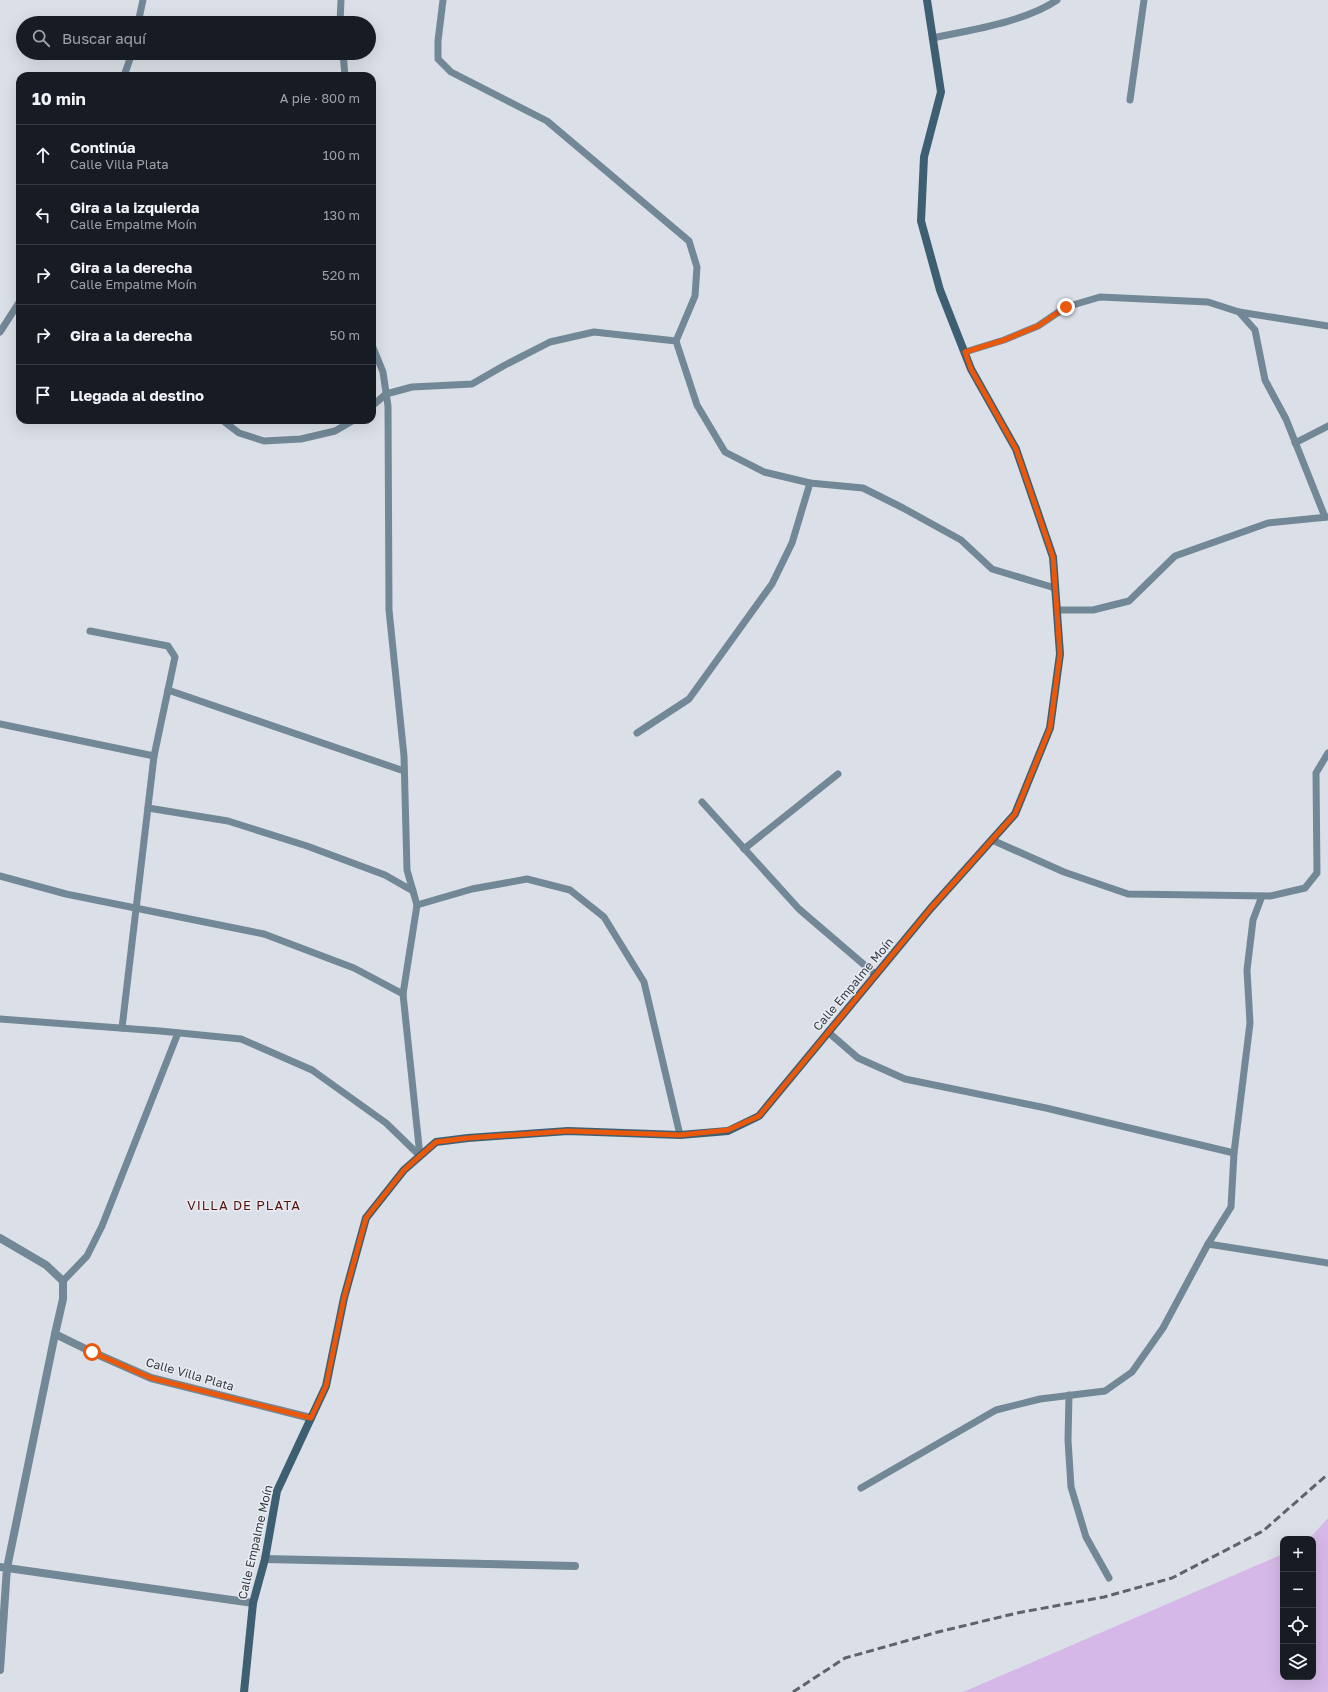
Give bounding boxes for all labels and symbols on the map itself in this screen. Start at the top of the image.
route end [1057,298,1075,316]
street label: Calle Empalme Moín [810,934,896,1034]
district label: VILLA DE PLATA [187,1197,301,1213]
route start [83,1343,101,1361]
street label: Calle Villa Plata [144,1354,236,1394]
street label: Calle Empalme Moín [235,1483,275,1601]

